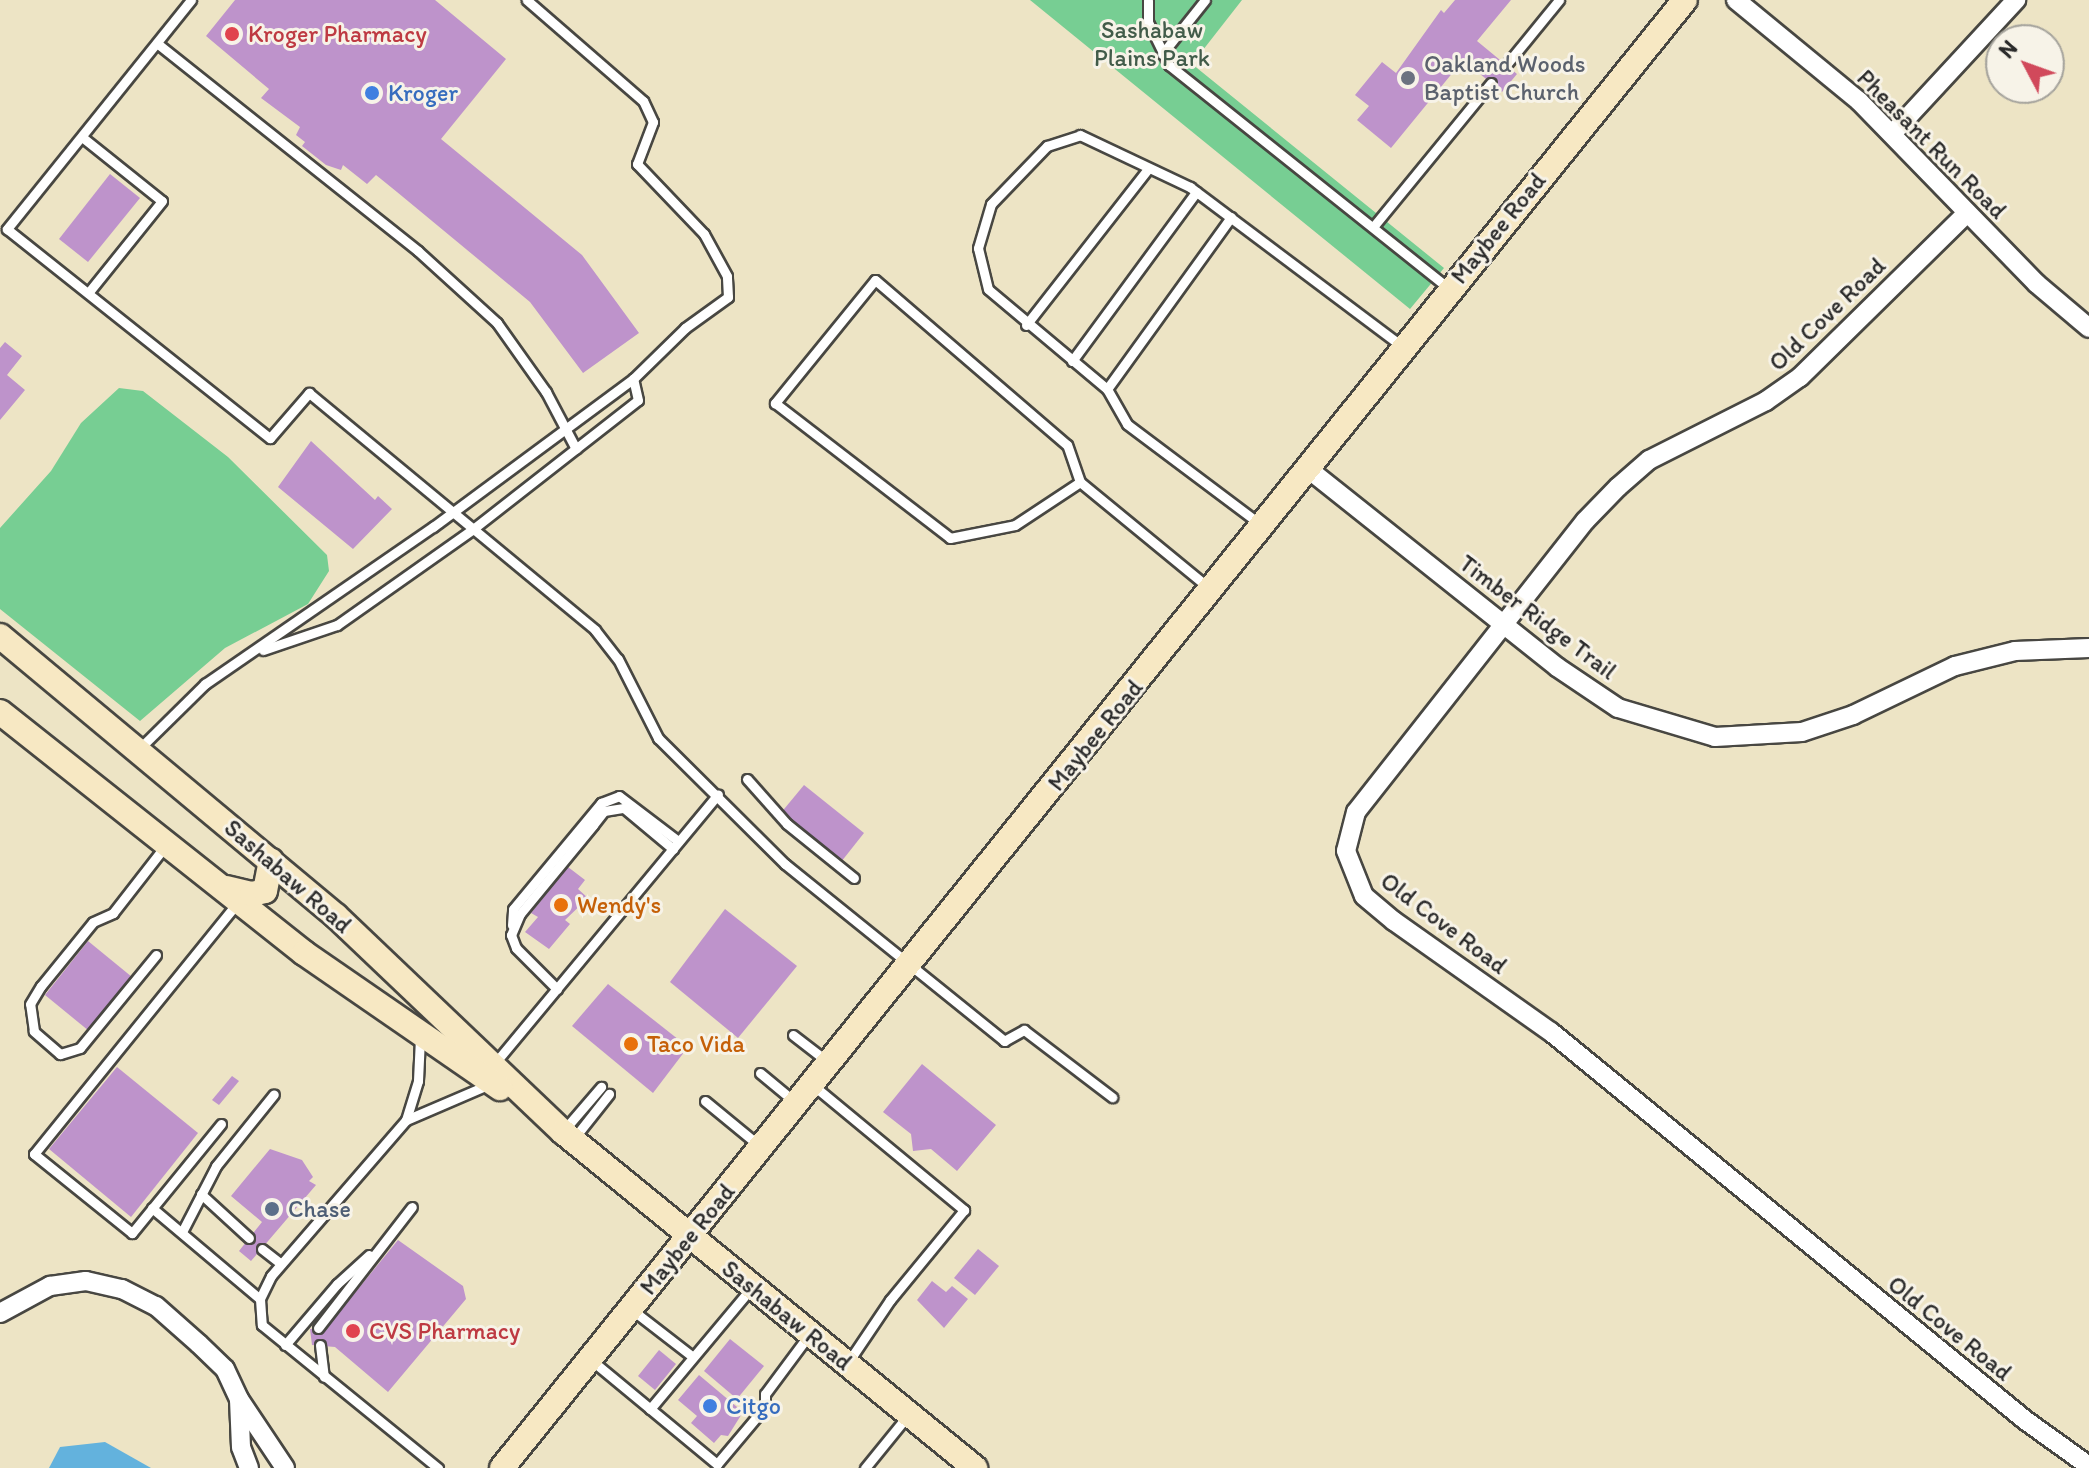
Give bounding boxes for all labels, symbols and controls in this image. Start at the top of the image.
park label: Sashabaw Plains Park [1094,16,1210,72]
place label: Kroger Pharmacy [248,20,426,48]
north arrow [1985,24,2065,104]
marker: Kroger Pharmacy [223,25,241,43]
text: N [1993,35,2023,64]
place label: Oakland Woods Baptist Church [1424,50,1585,106]
street label: Pheasant Run Road [1851,63,2013,225]
marker: Oakland Woods Baptist Church [1399,69,1417,87]
place label: Kroger [388,79,458,107]
marker: Kroger [363,84,381,102]
street label: Maybee Road [1444,166,1552,290]
street label: Old Cove Road [1763,252,1891,376]
street label: Timber Ridge Trail [1454,549,1622,685]
street label: Maybee Road [1041,673,1149,797]
street label: Sashabaw Road [218,813,358,939]
street label: Old Cove Road [1376,866,1512,980]
place label: Wendy's [577,891,661,919]
marker: Wendy's [552,896,570,914]
place label: Taco Vida [647,1030,745,1058]
marker: Taco Vida [622,1035,640,1053]
street label: Maybee Road [633,1177,741,1301]
place label: Chase [288,1195,351,1223]
marker: Chase [263,1200,281,1218]
street label: Sashabaw Road [716,1254,858,1376]
street label: Old Cove Road [1883,1270,2017,1386]
place label: CVS Pharmacy [369,1317,520,1345]
marker: CVS Pharmacy [344,1322,362,1340]
place label: Citgo [726,1392,781,1420]
marker: Citgo [701,1397,719,1415]

